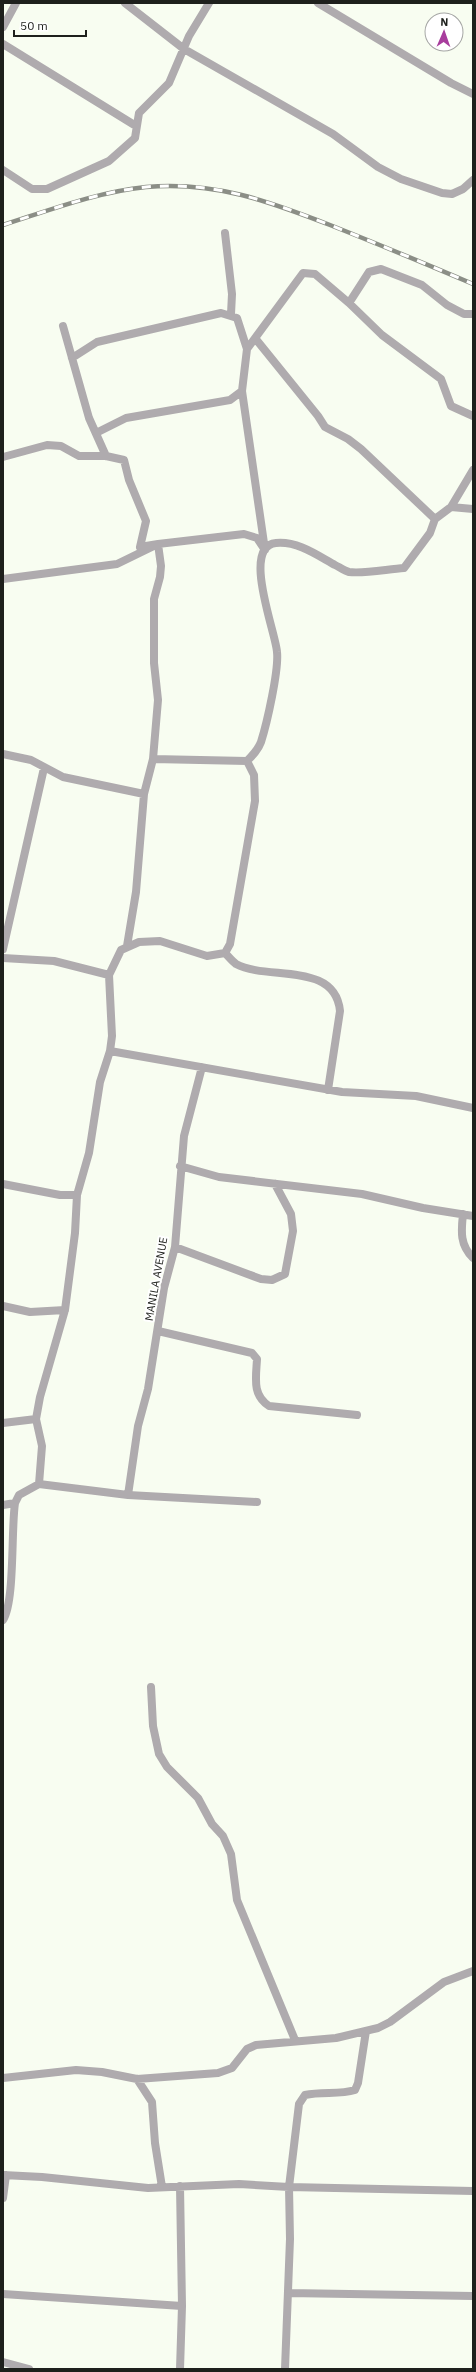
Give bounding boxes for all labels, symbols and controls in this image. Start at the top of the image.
scale bar [14,12,86,38]
north arrow [424,12,464,52]
text: N [440,15,449,29]
text: 50 m [20,18,48,33]
street label: MANILA AVENUE [142,1236,170,1322]

